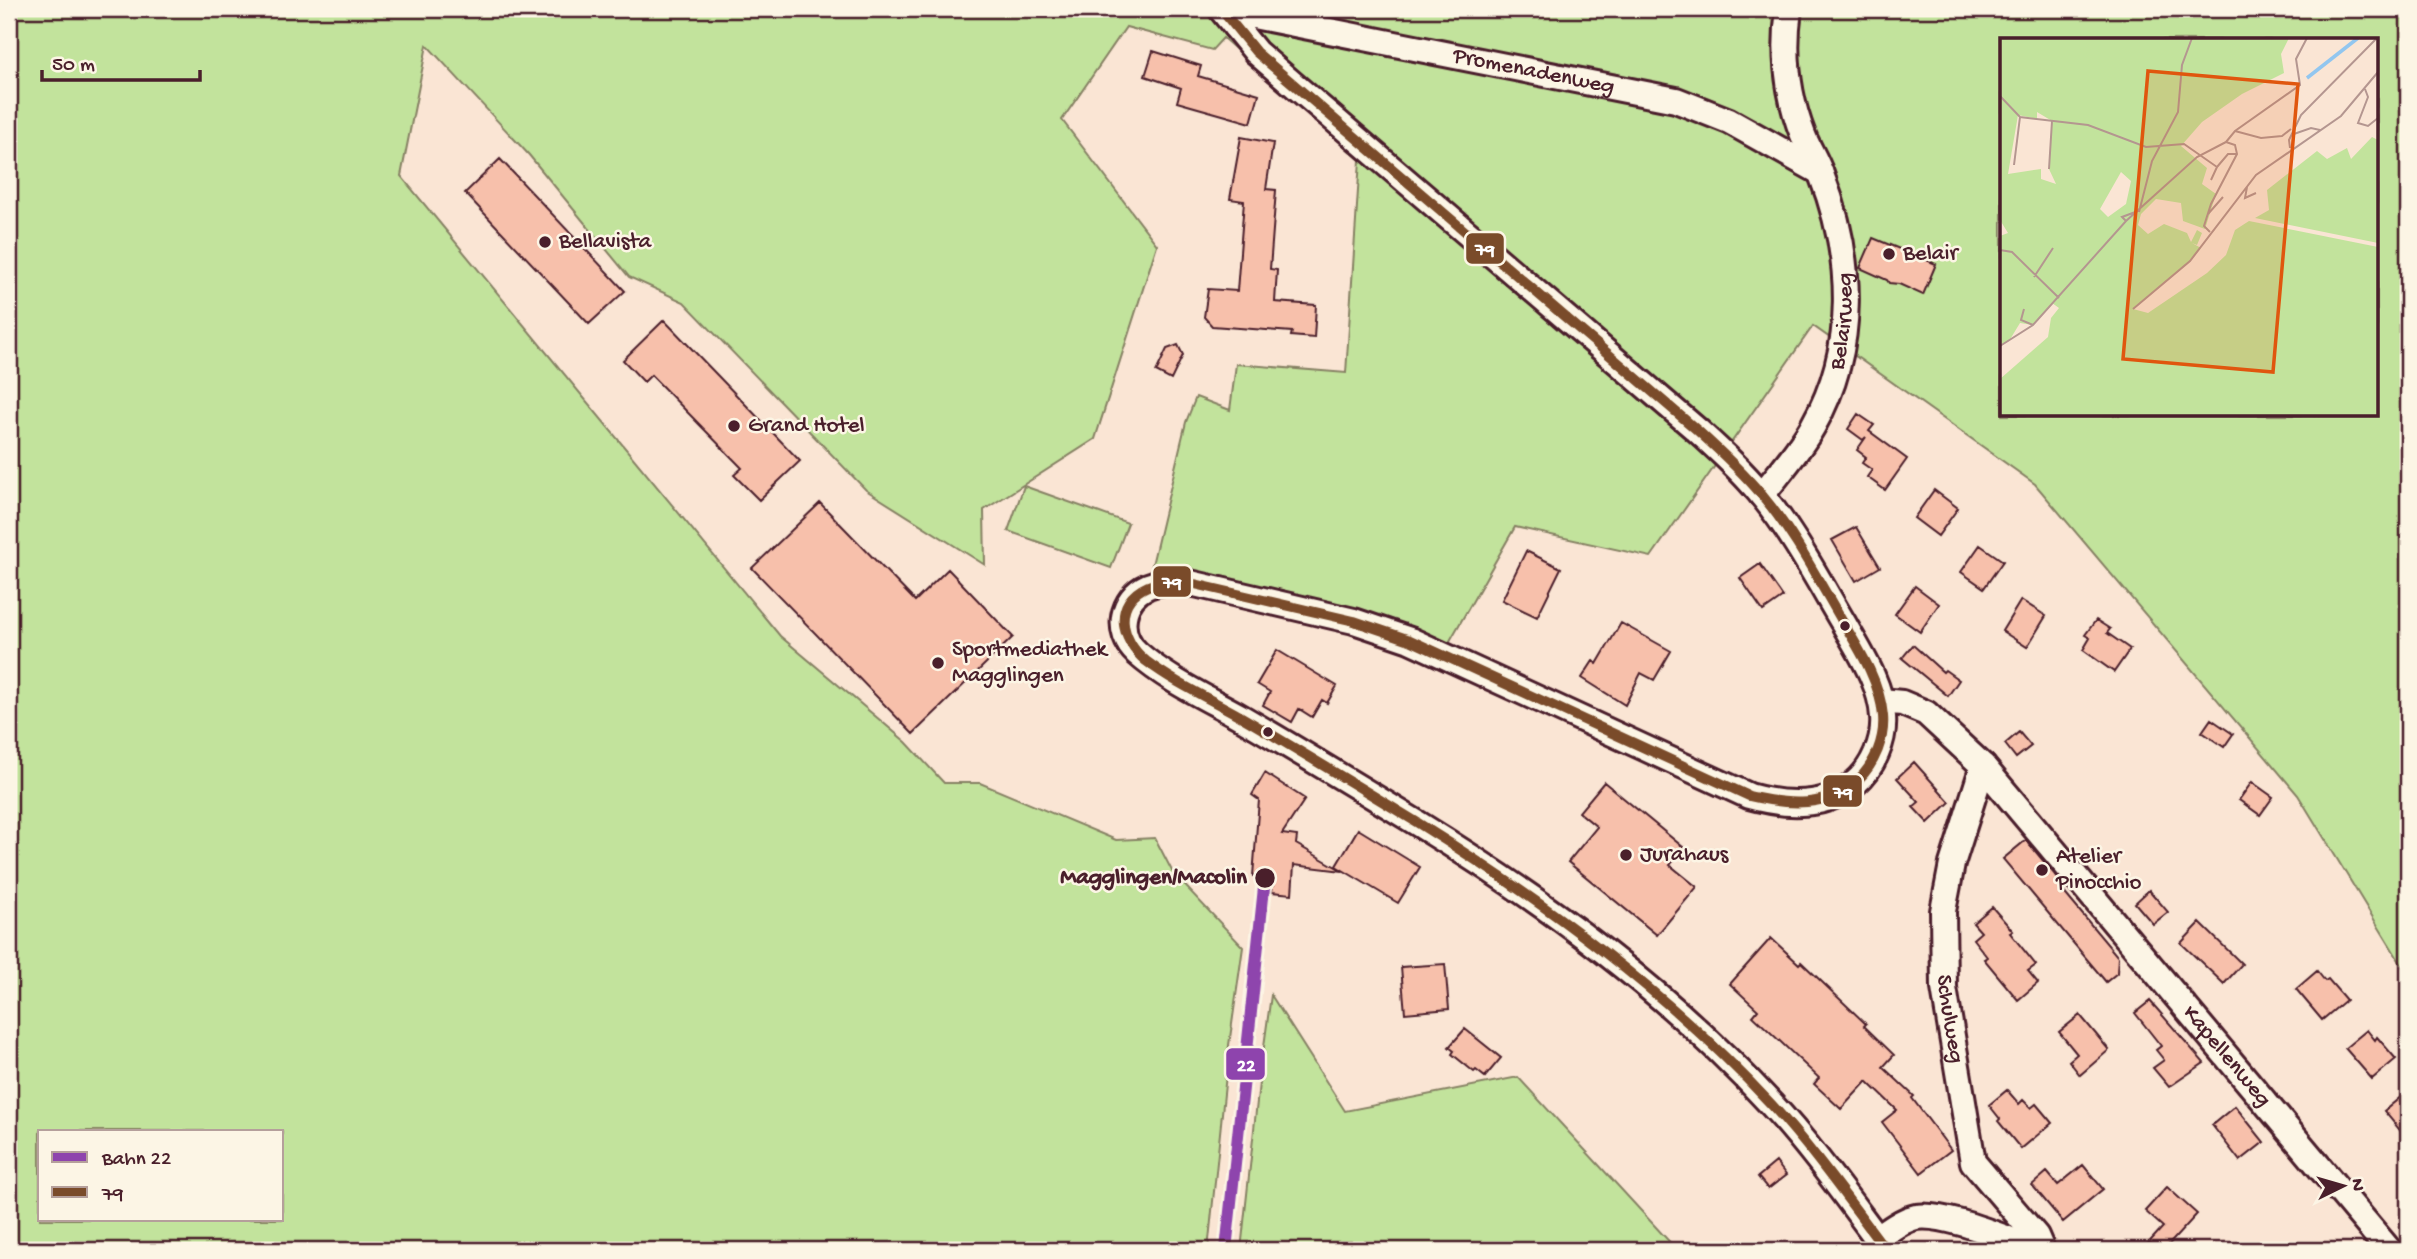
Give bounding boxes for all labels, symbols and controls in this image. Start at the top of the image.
scale bar [42,38,200,82]
inset map [2000,38,2378,416]
street label: Promenadenweg [1450,42,1617,101]
text: 50 m [52,54,95,79]
place label: Bellavista [558,229,653,256]
line badge: 79 [1465,232,1505,265]
marker: Bellavista [537,234,553,250]
text: 79 [1474,240,1495,263]
place label: Belair [1902,241,1959,268]
marker: Belair [1881,246,1897,262]
street label: Belairweg [1823,272,1860,374]
place label: Grand Hotel [748,413,865,440]
marker: Grand Hotel [726,418,742,434]
line badge: 79 [1152,565,1192,598]
text: 79 [1161,573,1182,596]
unlabelled marker [1838,619,1852,633]
place label: Sportmediathek Magglingen [952,637,1110,690]
marker: Sportmediathek Magglingen [930,655,946,671]
unlabelled marker [1261,725,1275,739]
line badge: 79 [1822,774,1863,808]
text: 79 [1832,783,1853,806]
place label: Jurahaus [1640,842,1729,869]
place label: Atelier Pinocchio [2055,844,2142,897]
marker: Jurahaus [1618,847,1634,863]
marker: Atelier Pinocchio [2034,862,2050,878]
place label: Magglingen/Macolin [1060,865,1248,892]
marker: Magglingen/Macolin [1253,866,1277,890]
street label: Schulweg [1930,974,1970,1065]
street label: Kapellenweg [2176,1000,2277,1113]
line badge: 22 [1225,1047,1266,1081]
text: 22 [1237,1056,1256,1079]
legend [38,1130,284,1220]
text: Bahn 22 [101,1148,171,1173]
north arrow [2308,1150,2378,1220]
text: N [2344,1178,2368,1192]
text: 79 [101,1184,124,1209]

